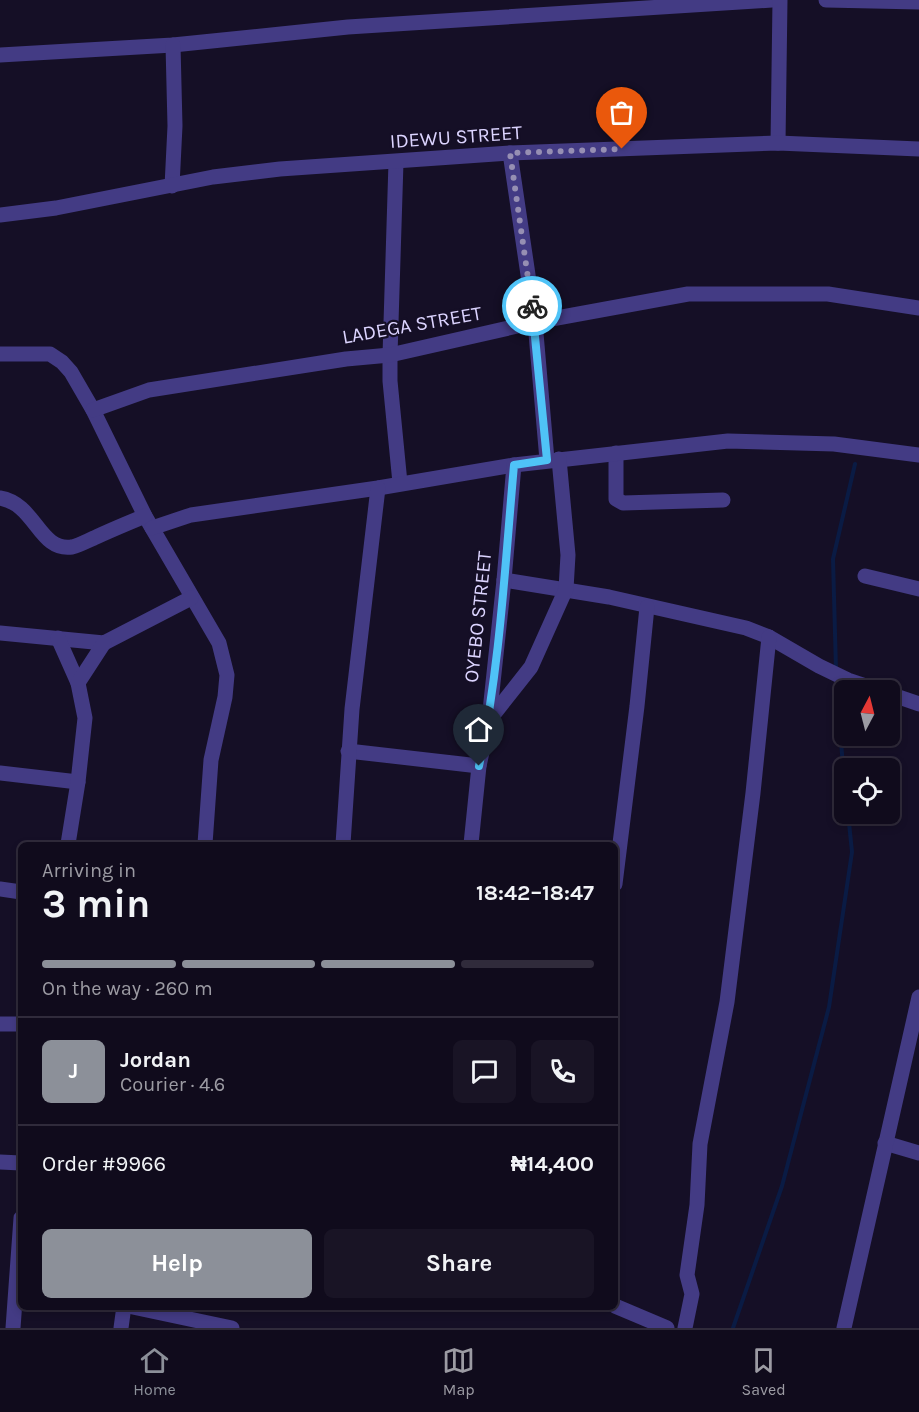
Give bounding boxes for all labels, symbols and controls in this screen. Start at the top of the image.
pin [596,87,647,149]
icon: bag [605,96,638,129]
street label: IDEWU STREET [389,121,523,153]
courier [502,276,562,336]
icon: bike [516,290,549,323]
street label: LADEGA STREET [340,301,484,349]
street label: OYEBO STREET [460,550,496,684]
north arrow [834,680,900,746]
map controls [834,680,900,824]
pin [453,704,504,766]
icon: home [462,713,495,746]
button: locate [834,758,900,824]
text: Arriving in [42,859,136,882]
text: 18:42–18:47 [476,880,594,906]
text: 3 min [42,881,150,927]
text: On the way · 260 m [42,977,213,1000]
button: chat [453,1040,516,1103]
button: phone [531,1040,594,1103]
text: Jordan [120,1047,191,1073]
text: J [69,1058,78,1084]
text: Courier · 4.6 [120,1073,225,1096]
text: Order #9966 [42,1151,166,1177]
text: ₦14,400 [511,1151,594,1177]
button: Help [42,1229,312,1298]
button: Share [324,1229,594,1298]
tab: Home [133,1344,176,1399]
tab: Map [442,1344,475,1399]
tab: Saved [742,1344,786,1399]

